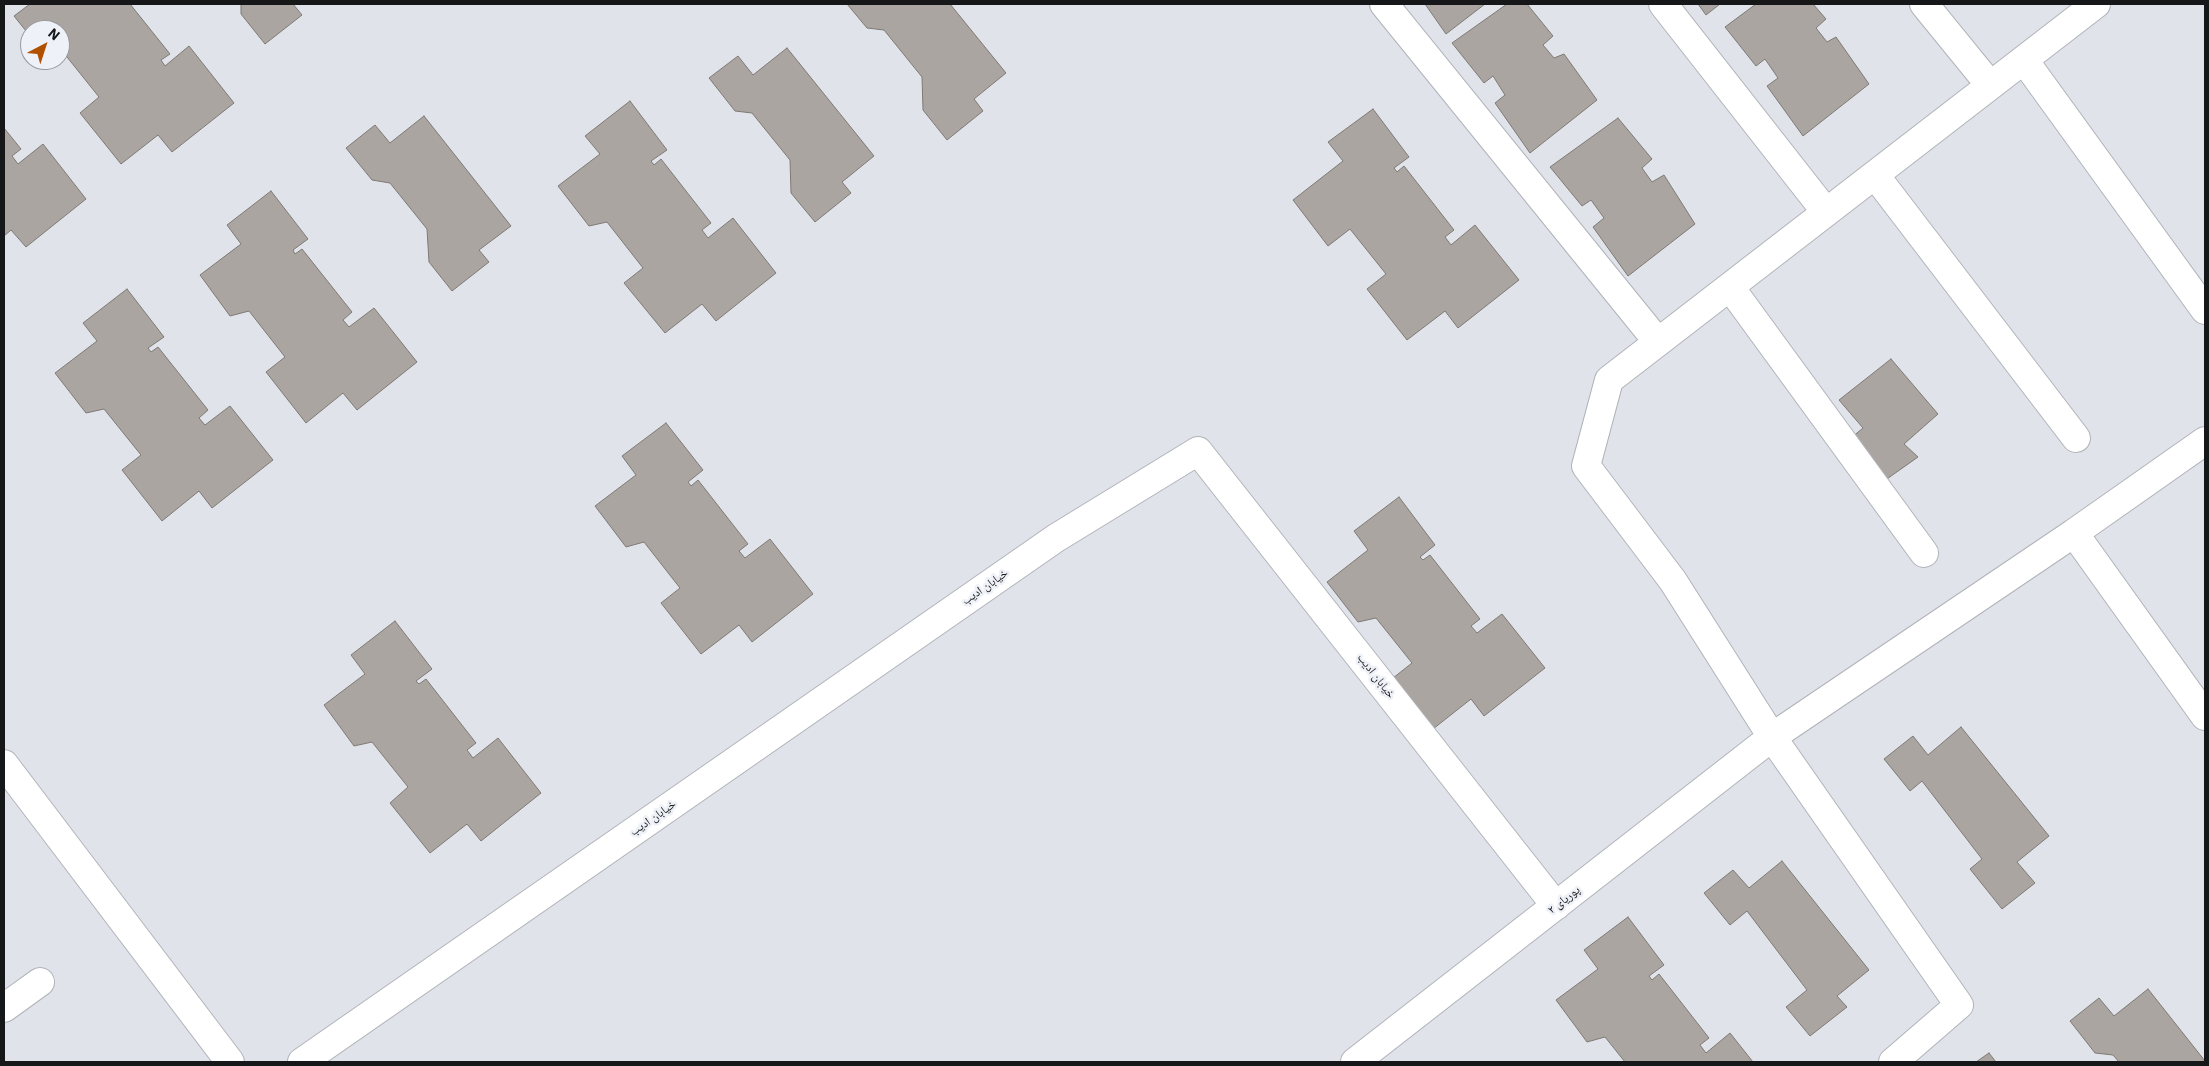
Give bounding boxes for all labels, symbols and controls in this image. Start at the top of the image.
north arrow [20,20,70,70]
text: N [44,24,64,44]
street label: خیابان ادیب [959,566,1011,608]
street label: خیابان ادیب [1354,651,1398,701]
street label: خیابان ادیب [627,797,679,839]
street label: پوریای ۲ [1545,883,1583,917]

